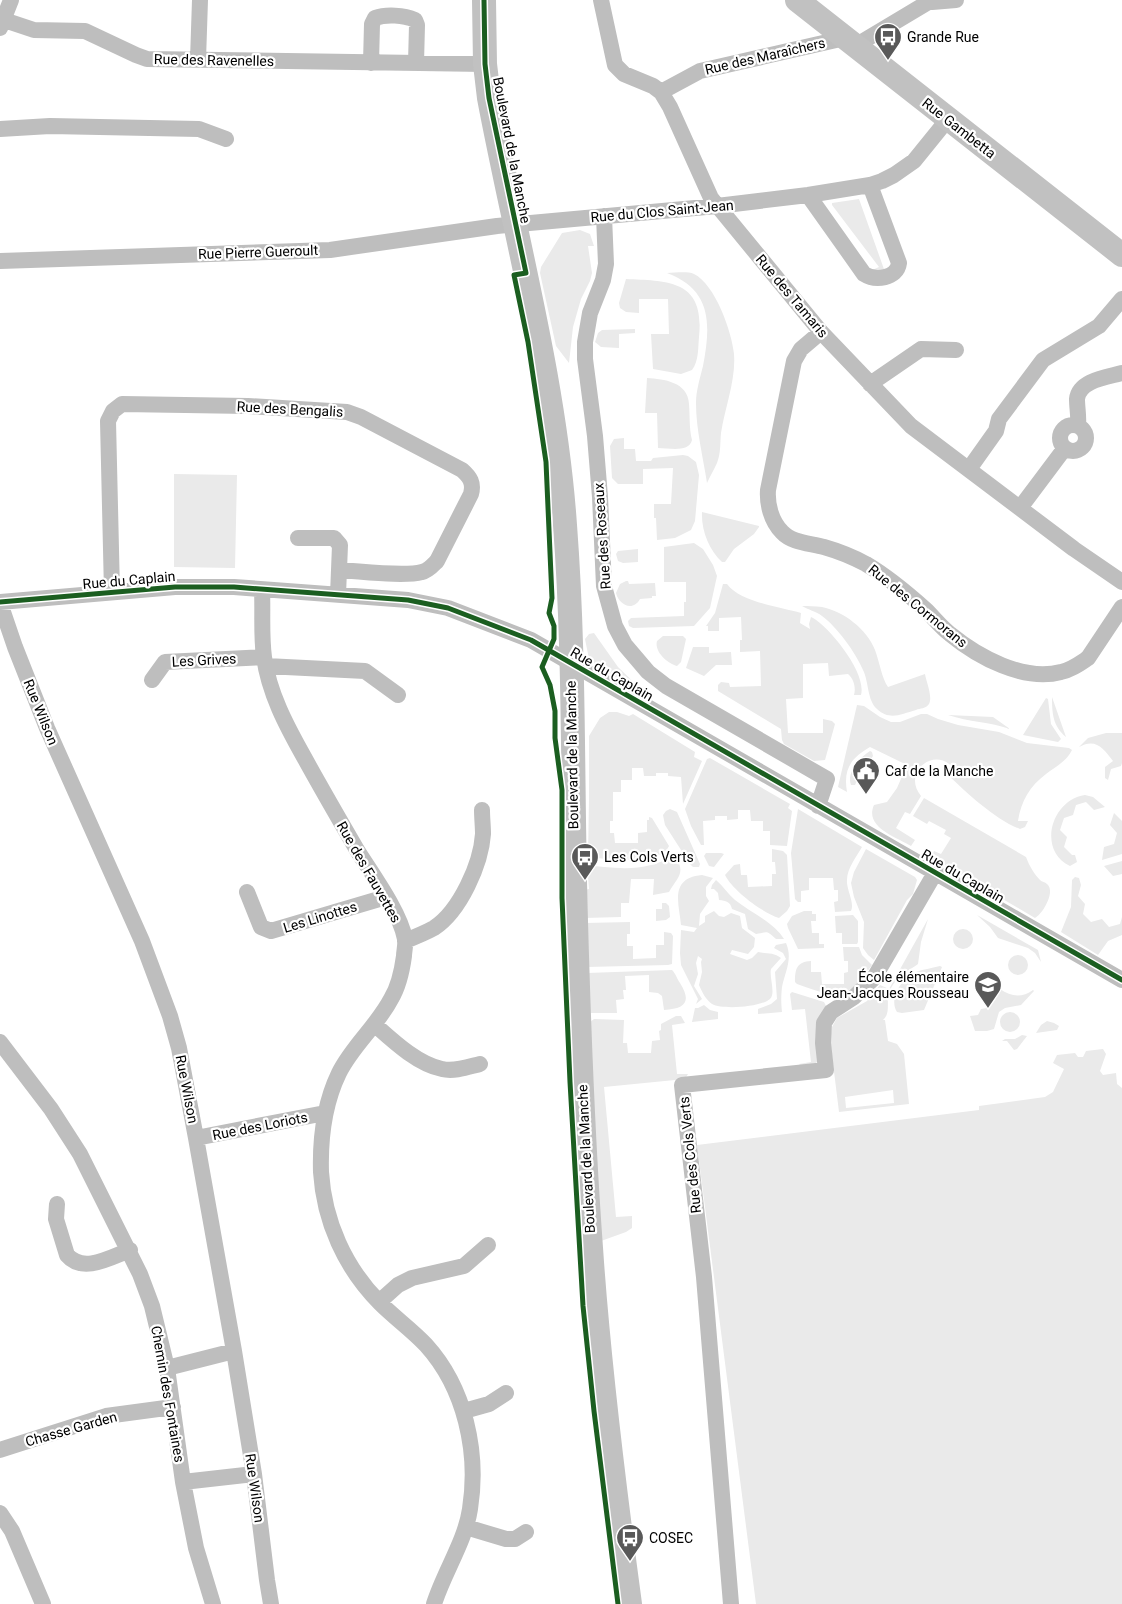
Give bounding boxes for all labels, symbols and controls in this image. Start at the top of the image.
bus stop icon: Grande Rue [873,22,903,61]
place label: Grande Rue [907,29,979,45]
street label: Rue des Maraîchers [703,34,827,78]
street label: Rue des Ravenelles [154,51,274,69]
street label: Boulevard de la Manche [490,75,534,225]
street label: Rue Gambetta [919,94,999,162]
street label: Rue du Clos Saint-Jean [590,197,734,225]
street label: Rue Pierre Gueroult [198,242,319,262]
street label: Rue des Tamaris [753,251,831,341]
street label: Rue des Bengalis [236,398,344,420]
street label: Rue des Roseaux [590,482,614,590]
street label: Rue des Cormorans [865,561,971,651]
street label: Rue du Caplain [82,568,176,592]
street label: Rue du Caplain [568,644,656,704]
street label: Les Grives [171,650,237,670]
street label: Rue Wilson [21,677,61,747]
street label: Boulevard de la Manche [563,680,581,830]
public building icon: Caf de la Manche [851,756,881,795]
place label: Caf de la Manche [885,763,993,779]
street label: Rue des Fauvettes [334,819,404,925]
bus stop icon: Les Cols Verts [570,842,600,881]
street label: Rue du Caplain [919,846,1007,906]
place label: Les Cols Verts [604,849,694,865]
street label: Les Linottes [281,898,359,936]
place label: École élémentaire Jean-Jacques Rousseau [817,968,969,1001]
school or university icon: École élémentaire Jean-Jacques Rousseau [973,970,1003,1009]
street label: Rue Wilson [173,1053,201,1125]
street label: Boulevard de la Manche [574,1084,598,1234]
street label: Rue des Cols Verts [676,1096,704,1214]
street label: Rue des Loriots [211,1109,309,1143]
street label: Chemin des Fontaines [148,1324,188,1464]
street label: Chasse Garden [23,1408,119,1450]
street label: Rue Wilson [242,1453,268,1523]
bus stop icon: COSEC [615,1523,645,1562]
place label: COSEC [649,1530,693,1546]

